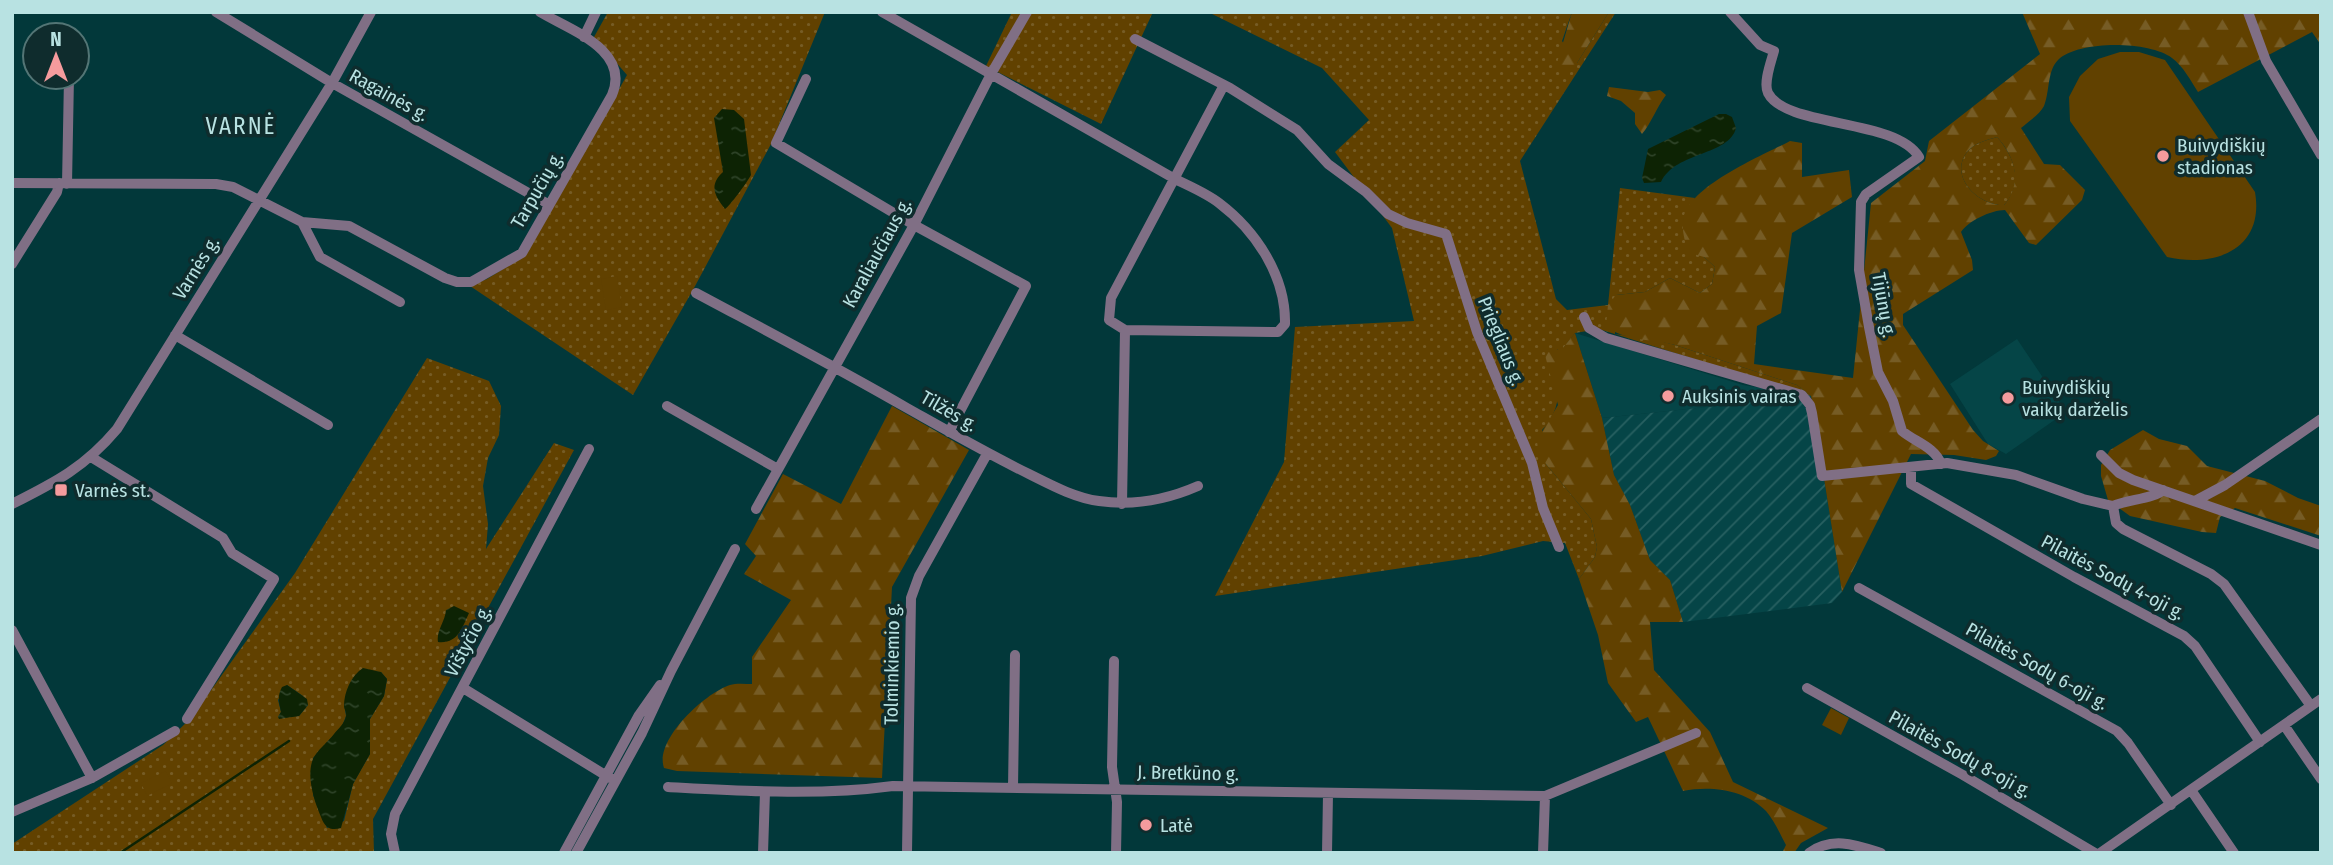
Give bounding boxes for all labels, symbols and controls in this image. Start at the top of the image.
north arrow [21,21,91,91]
text: N [50,28,62,51]
street label: Ragainės g. [345,64,433,126]
district label: VARNĖ [206,112,276,140]
place label: Buivydiškių stadionas [2177,134,2266,179]
street label: Tarpučių g. [506,148,568,232]
marker: Buivydiškių stadionas [2155,148,2171,164]
street label: Karaliaučiaus g. [838,194,916,312]
street label: Varnės g. [168,232,224,304]
street label: Tijūnų g. [1867,271,1901,339]
street label: Priegliaus g. [1473,293,1529,389]
place label: Buivydiškių vaikų darželis [2022,376,2128,421]
place label: Auksinis vairas [1682,385,1797,408]
street label: Tilžės g. [917,386,981,436]
marker: Auksinis vairas [1660,388,1676,404]
marker: Buivydiškių vaikų darželis [2000,390,2016,406]
place label: Varnės st. [75,479,150,502]
marker: Varnės st. [53,482,69,498]
street label: Pilaitės Sodų 4-oji g. [2037,530,2189,624]
street label: Vištyčio g. [440,601,496,681]
street label: Tolminkiemio g. [879,603,905,725]
street label: Pilaitės Sodų 6-oji g. [1962,617,2112,715]
street label: Pilaitės Sodų 8-oji g. [1885,705,2035,803]
street label: J. Bretkūno g. [1137,761,1239,785]
place label: Latė [1160,814,1193,837]
marker: Latė [1138,817,1154,833]

